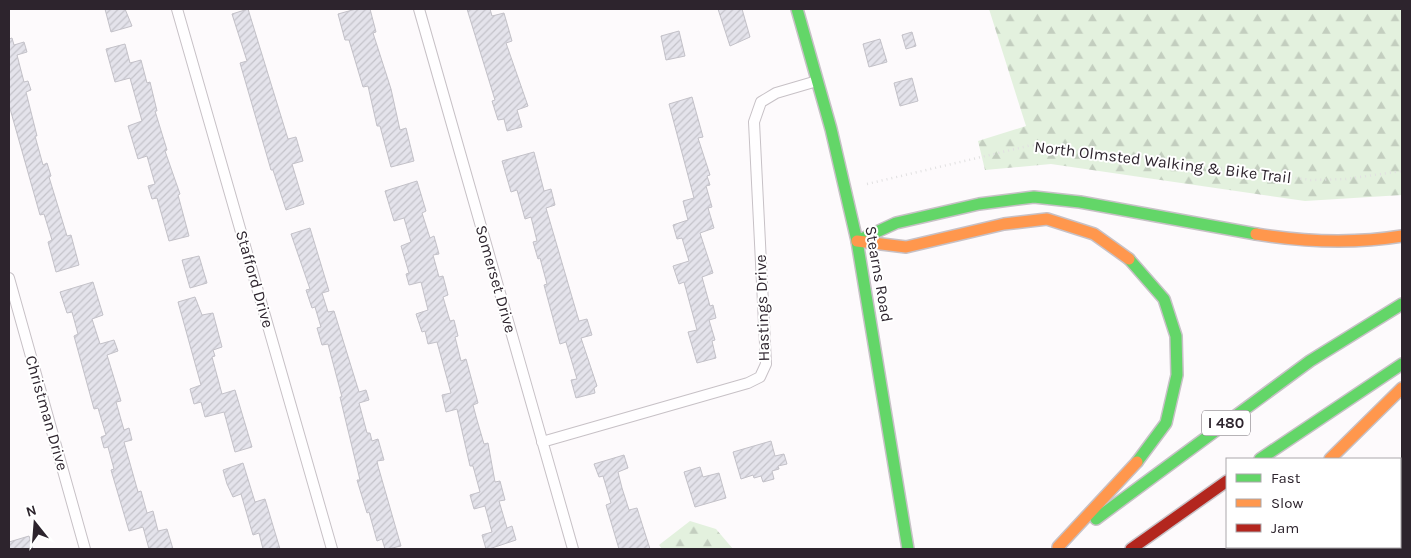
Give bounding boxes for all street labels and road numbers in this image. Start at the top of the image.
street label: North Olmsted Walking & Bike Trail [1033,137,1293,187]
street label: Somerset Drive [472,223,520,335]
street label: Stearns Road [861,224,897,324]
street label: Stafford Drive [232,228,278,330]
street label: Hastings Drive [751,254,773,362]
street label: Christman Drive [21,353,73,473]
road number: I 480 [1202,410,1250,436]

